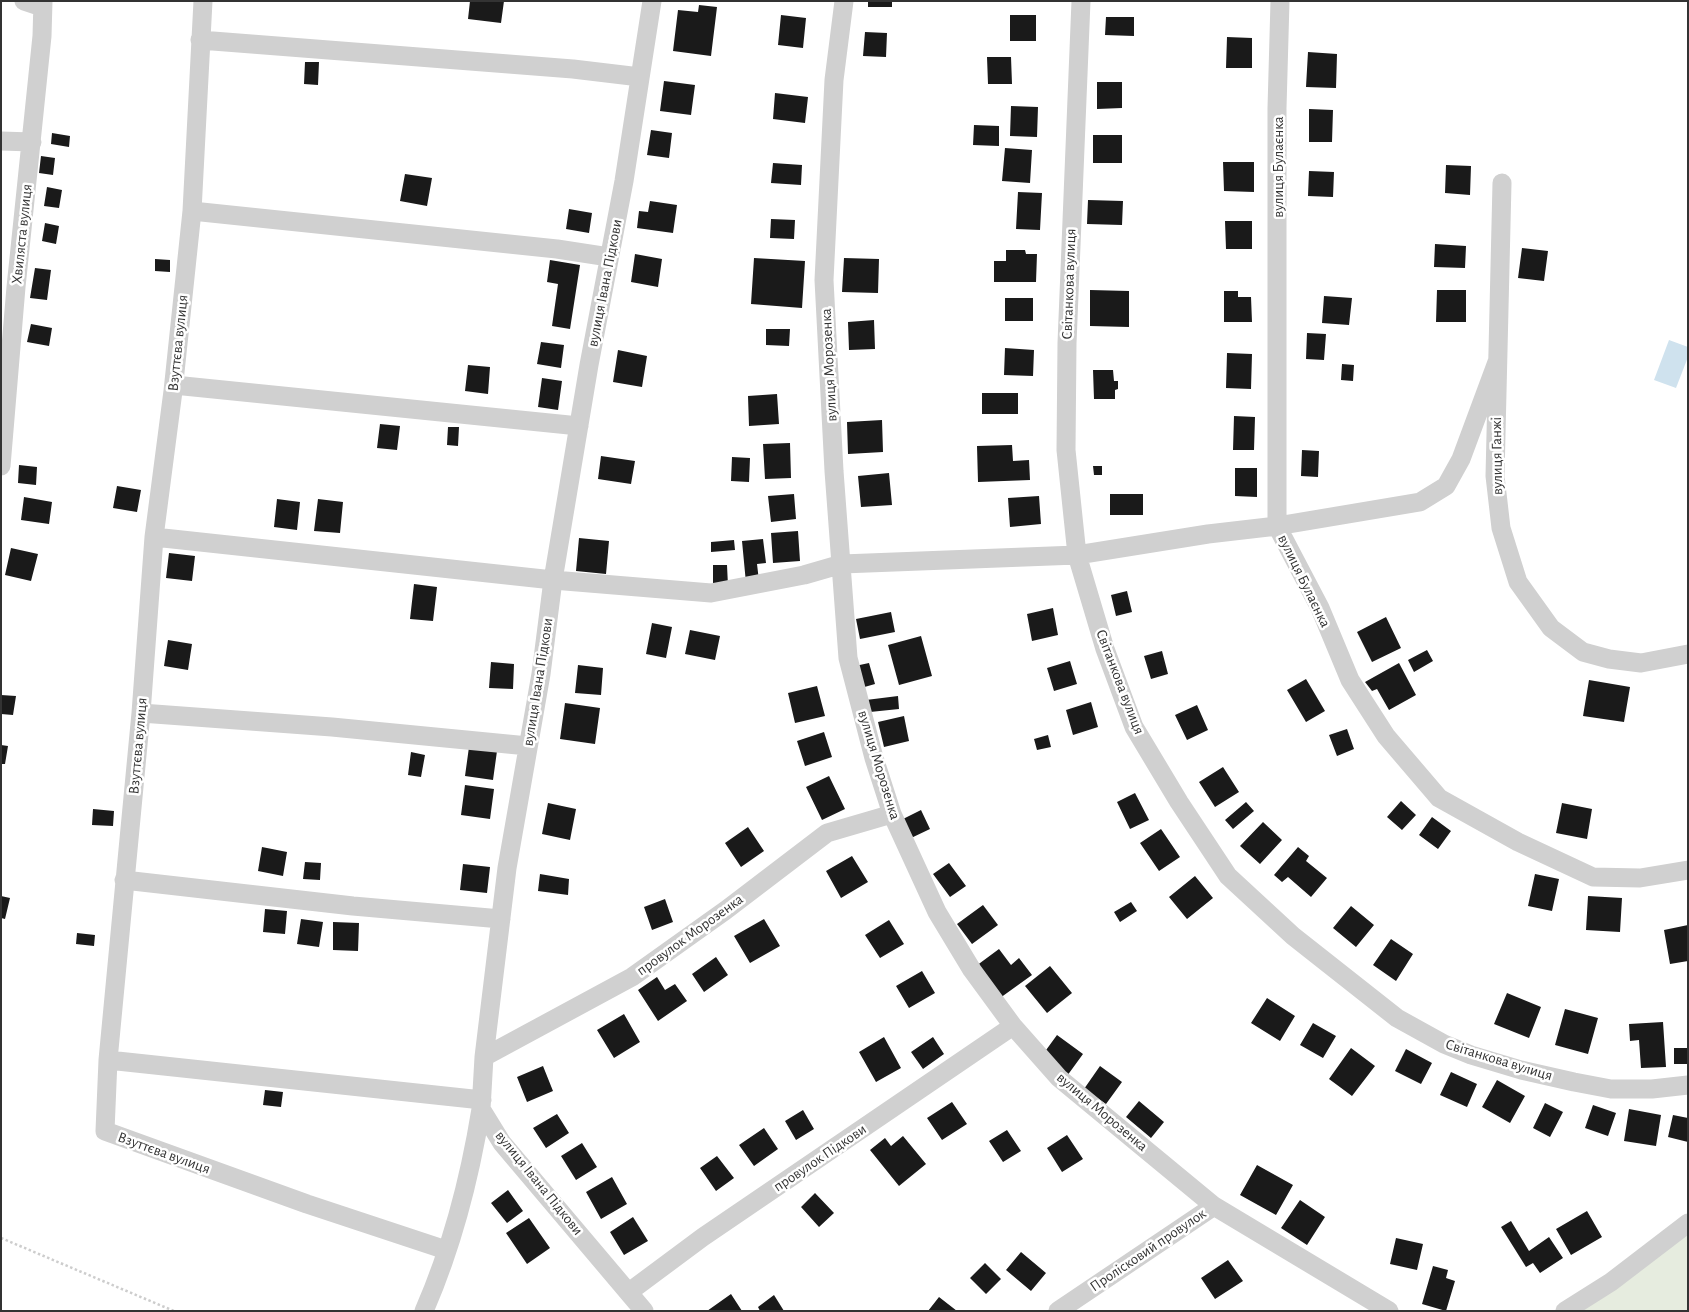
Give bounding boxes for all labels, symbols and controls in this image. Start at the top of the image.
street label: вулиця Булаєнка [1269,116,1287,218]
street label: Хвиляста вулиця [8,183,36,285]
street label: вулиця Івана Підкови [584,218,626,348]
street label: Світанкова вулиця [1058,228,1080,340]
street label: Взуттєва вулиця [164,294,192,392]
street label: вулиця Морозенка [817,308,841,422]
street label: вулиця Ганжі [1487,417,1507,495]
street label: вулиця Булаєнка [1274,532,1334,630]
street label: вулиця Івана Підкови [519,617,557,747]
street label: Світанкова вулиця [1092,627,1148,737]
street label: Взуттєва вулиця [125,697,151,795]
street label: вулиця Морозенка [854,708,904,822]
street label: провулок Морозенка [633,890,747,980]
street label: Світанкова вулиця [1443,1035,1555,1085]
street label: вулиця Морозенка [1053,1069,1151,1155]
street label: провулок Підкови [770,1120,870,1196]
street label: вулиця Івана Підкови [491,1127,587,1239]
street label: Взуттєва вулиця [115,1128,213,1178]
street label: Пролісковий провулок [1086,1204,1210,1296]

